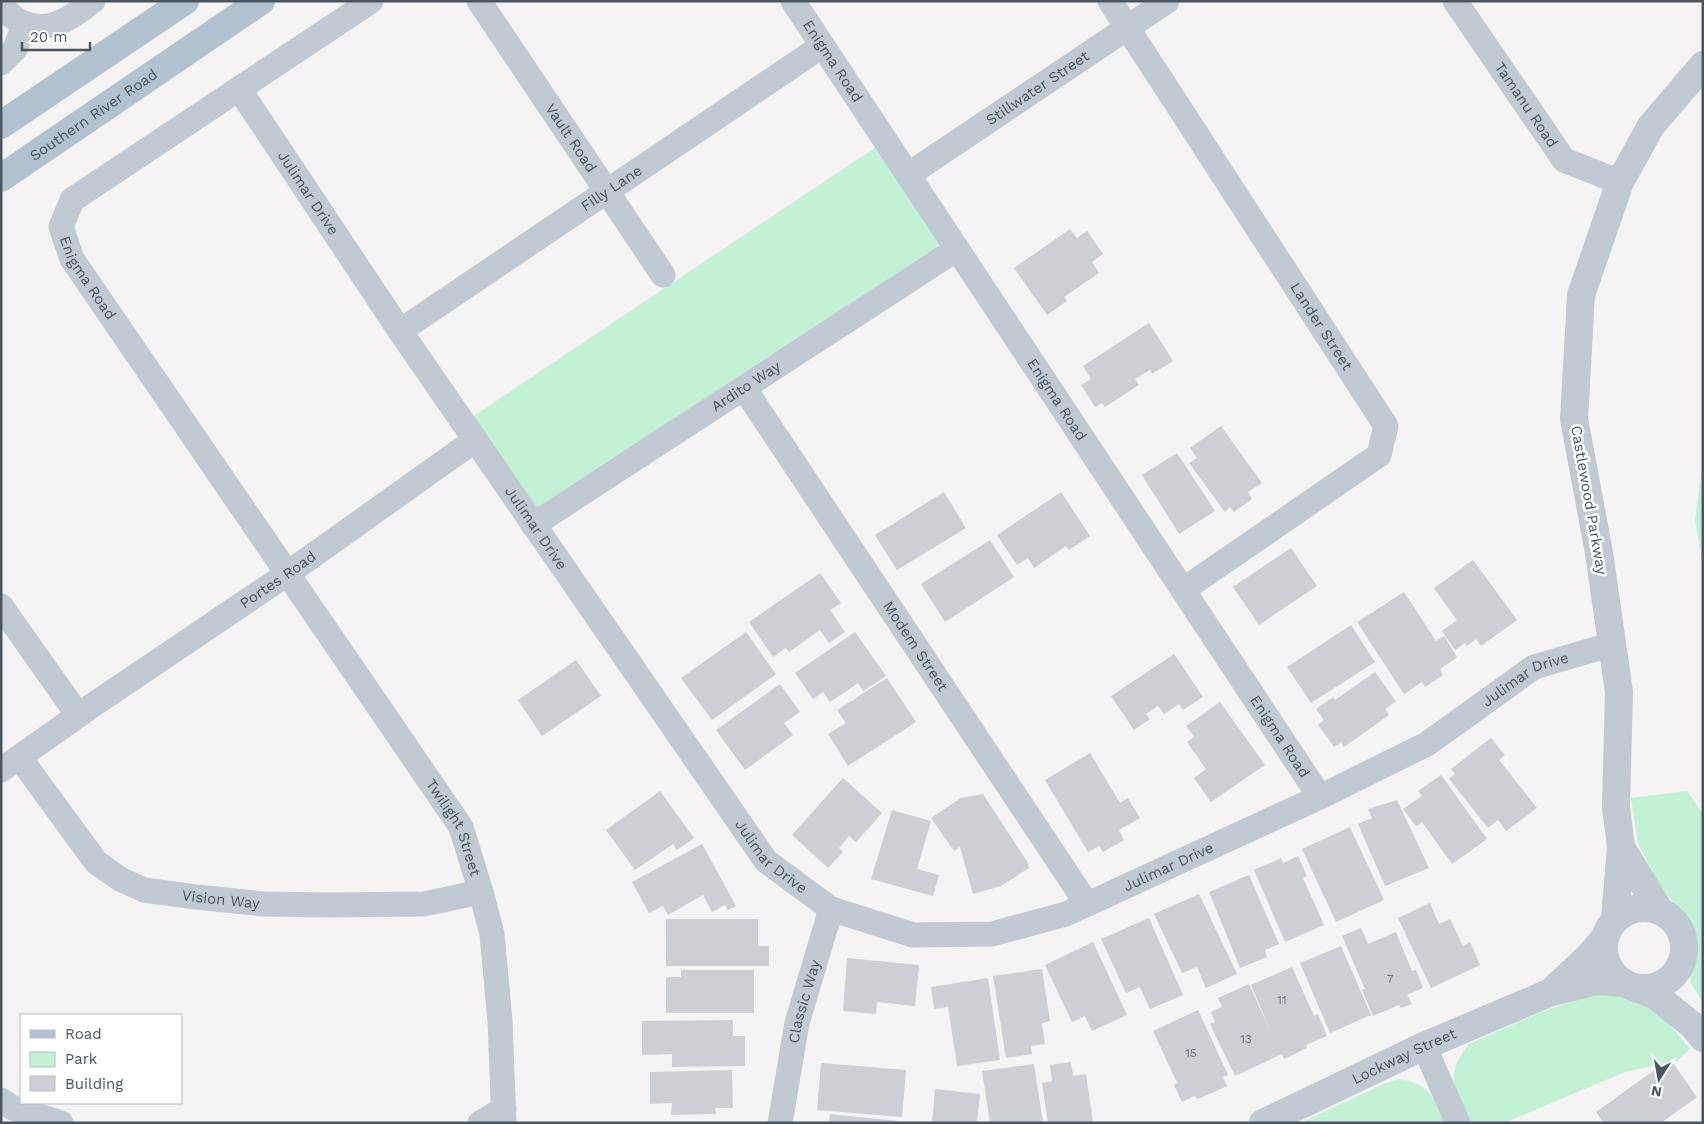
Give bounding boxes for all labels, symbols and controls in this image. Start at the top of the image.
street label: Enigma Road [799,16,866,106]
scale bar [22,20,90,52]
text: 20 m [30,28,68,46]
street label: Stillwater Street [982,47,1093,129]
street label: Tamanu Road [1491,59,1562,151]
street label: Southern River Road [26,65,161,165]
street label: Vault Road [542,100,600,176]
street label: Julimar Drive [274,148,343,239]
street label: Filly Lane [577,161,645,215]
street label: Enigma Road [56,234,120,323]
street label: Lander Street [1286,279,1357,374]
street label: Enigma Road [1023,355,1091,444]
street label: Ardito Way [708,357,784,416]
street label: Castlewood Parkway [1567,424,1611,576]
street label: Julimar Drive [501,483,571,573]
street label: Portes Road [236,547,319,612]
street label: Modem Street [879,598,952,695]
street label: Julimar Drive [1479,648,1571,710]
street label: Enigma Road [1246,692,1314,781]
street label: Twilight Street [422,776,485,879]
street label: Julimar Drive [731,816,811,897]
street label: Julimar Drive [1120,838,1216,895]
street label: Vision Way [181,886,261,913]
street label: Classic Way [785,957,824,1045]
house number: 7 [1387,972,1394,986]
house number: 11 [1277,993,1287,1007]
legend [20,1014,182,1104]
street label: Lockway Street [1349,1024,1459,1088]
text: Road [65,1025,102,1043]
house number: 13 [1240,1032,1252,1046]
house number: 15 [1185,1046,1197,1060]
text: Park [65,1050,98,1068]
north arrow [1634,1054,1684,1104]
text: Building [65,1075,123,1093]
text: N [1650,1083,1663,1101]

